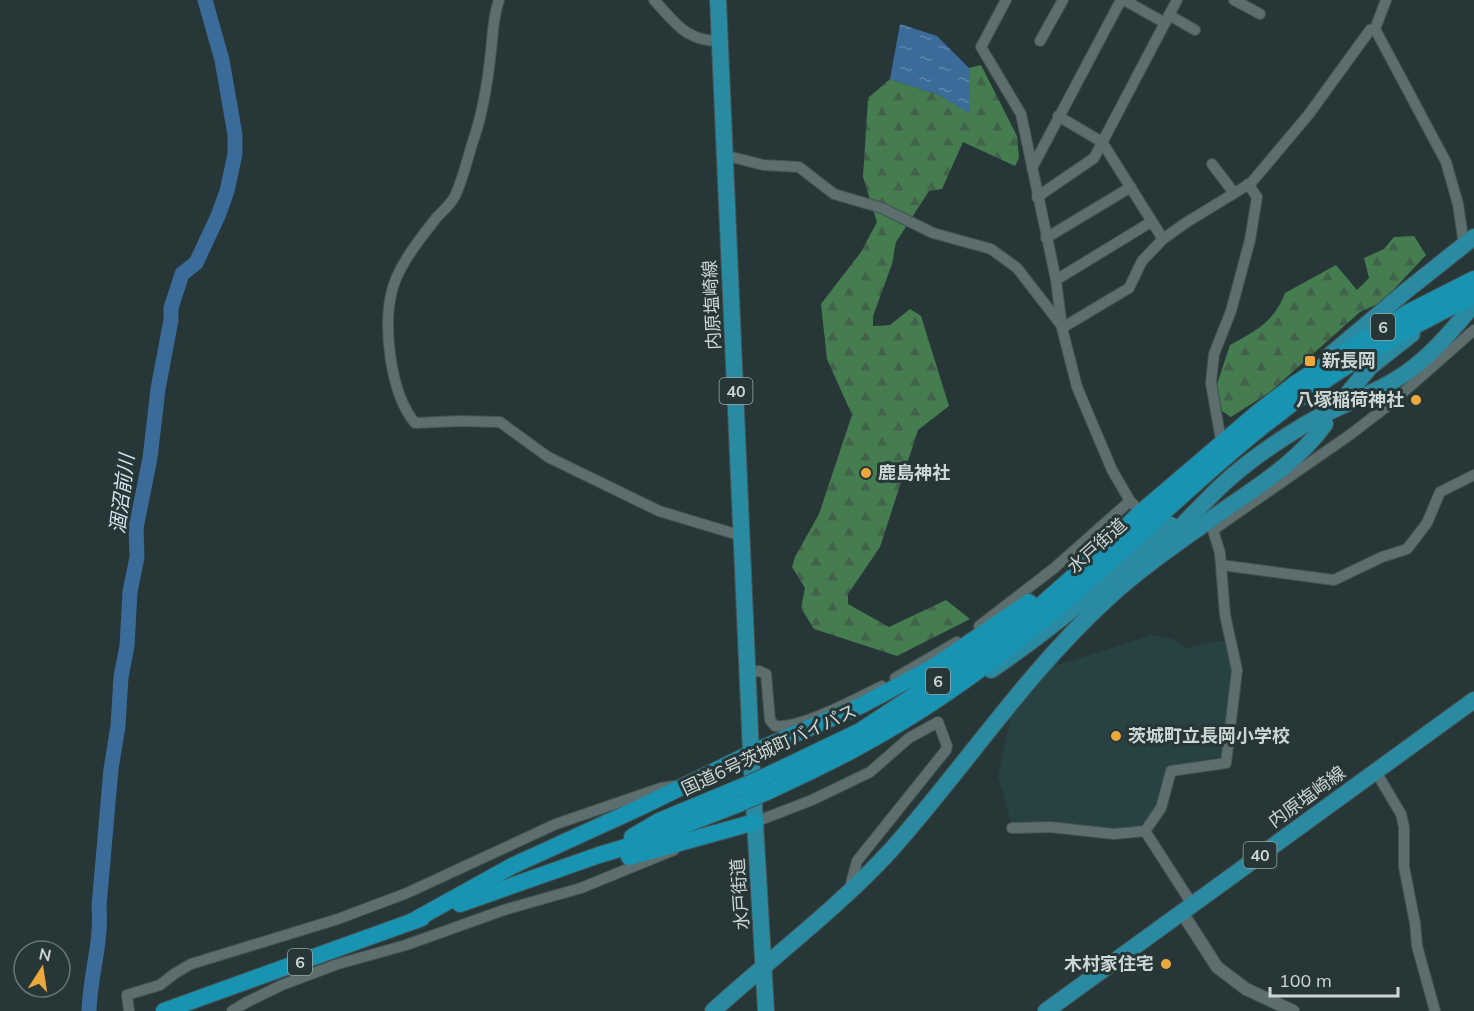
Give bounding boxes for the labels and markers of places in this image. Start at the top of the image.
place label: 新長岡 [1322,349,1376,372]
marker: 新長岡 [1303,354,1317,368]
place label: 八塚稲荷神社 [1296,388,1404,411]
marker: 八塚稲荷神社 [1409,393,1423,407]
place label: 鹿島神社 [878,461,950,484]
marker: 鹿島神社 [859,466,873,480]
place label: 茨城町立長岡小学校 [1128,724,1290,747]
marker: 茨城町立長岡小学校 [1109,729,1123,743]
place label: 木村家住宅 [1064,952,1154,975]
marker: 木村家住宅 [1159,957,1173,971]

